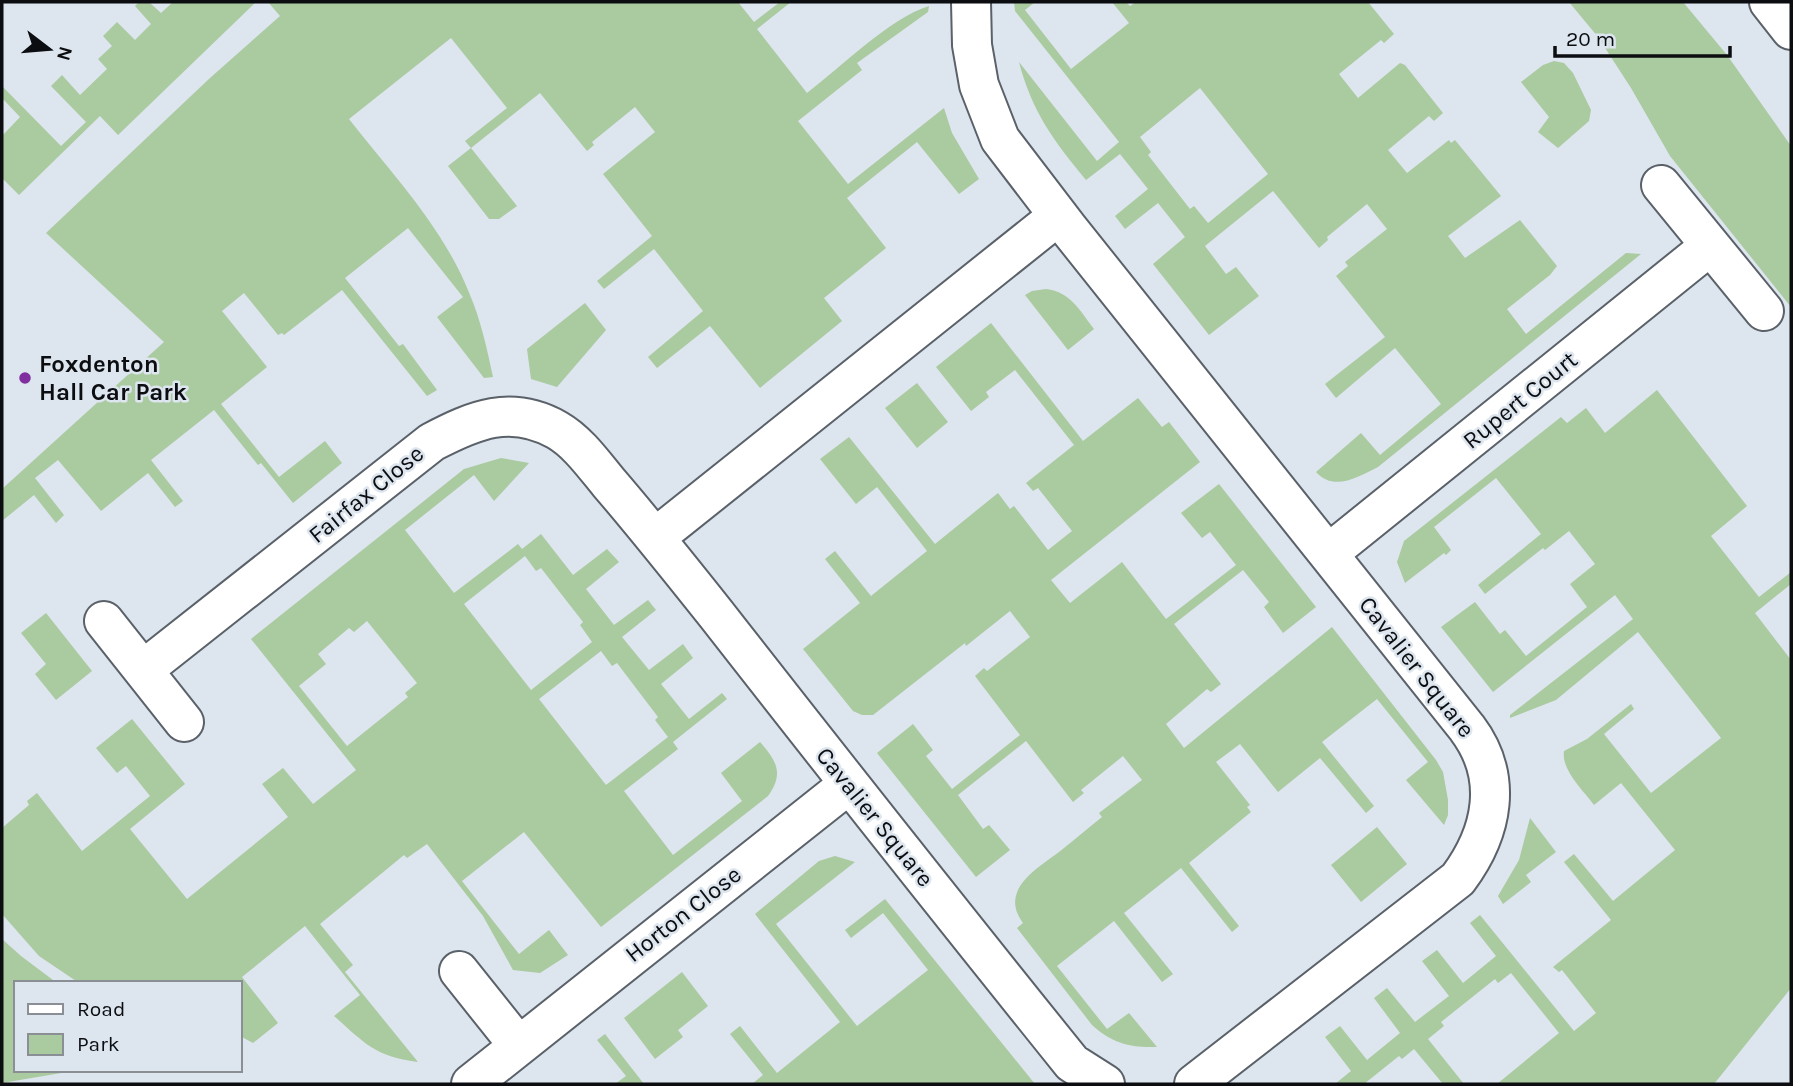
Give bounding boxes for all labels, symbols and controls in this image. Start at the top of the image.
north arrow [14,14,84,84]
scale bar [1555,14,1730,58]
text: 20 m [1566,27,1615,51]
text: N [52,44,77,63]
street label: Rupert Court [1457,345,1583,455]
place label: Foxdenton Hall Car Park [39,350,187,406]
marker: Foxdenton Hall Car Park [17,370,33,386]
street label: Fairfax Close [303,439,429,549]
street label: Cavalier Square [1353,591,1481,743]
street label: Cavalier Square [810,742,940,892]
street label: Horton Close [619,860,747,968]
legend [14,981,242,1072]
text: Road [77,997,125,1021]
text: Park [77,1032,120,1056]

